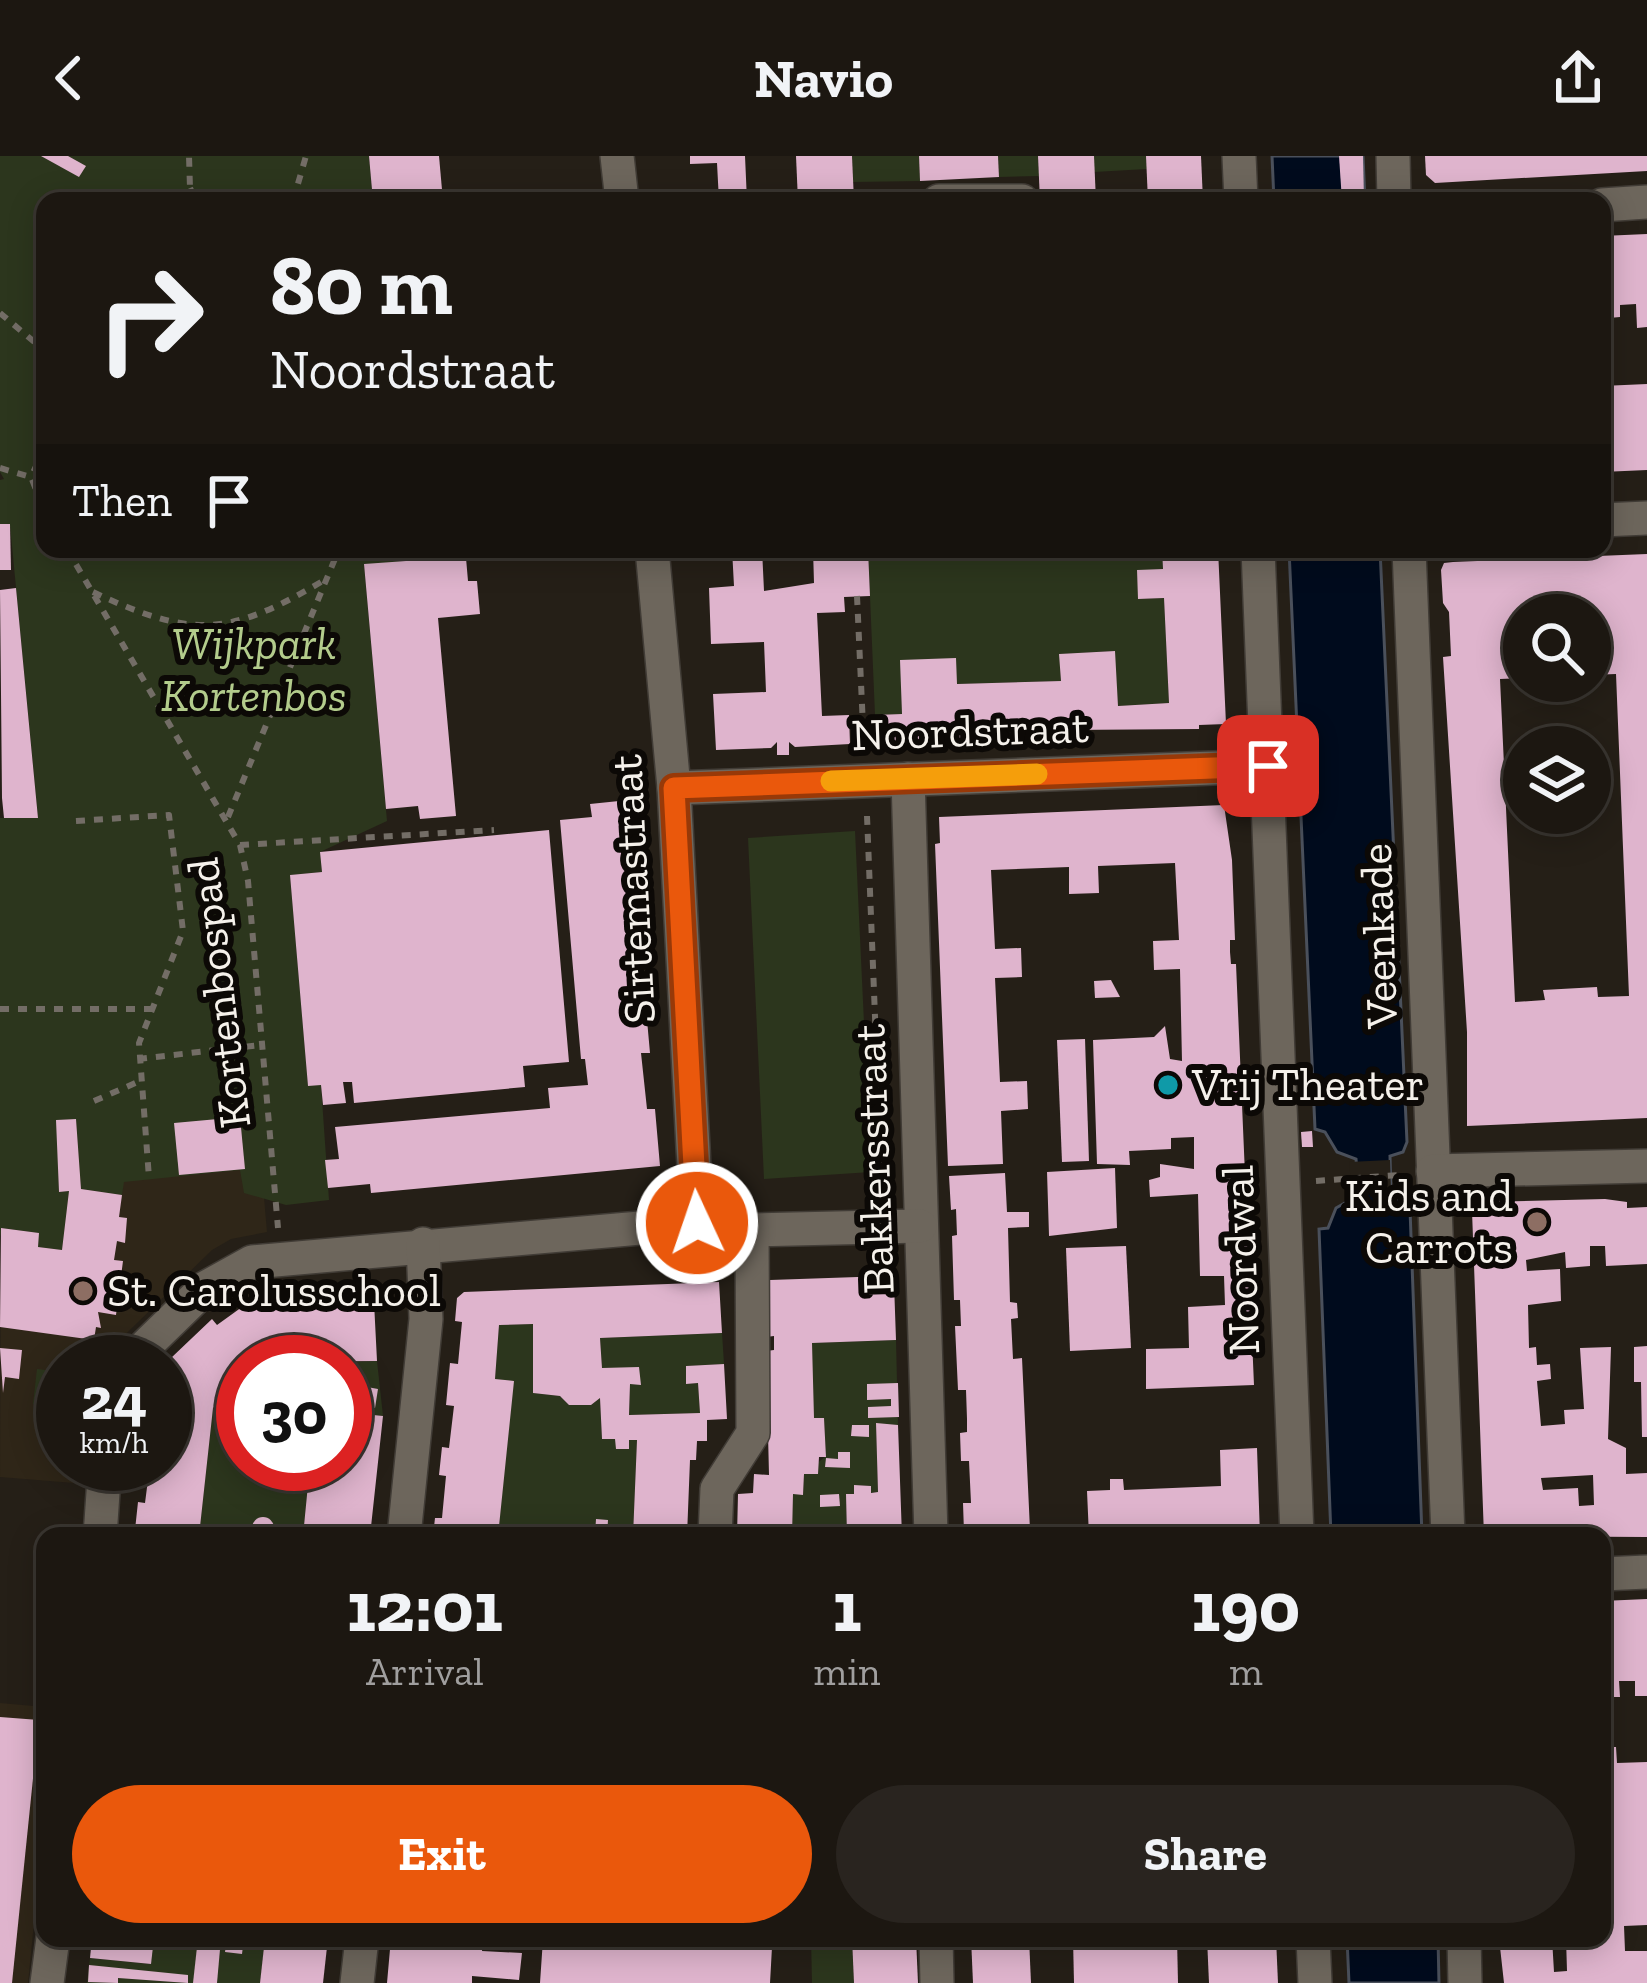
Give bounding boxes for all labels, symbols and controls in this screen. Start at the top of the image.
icon: back [36,45,102,111]
icon: share [1545,45,1611,111]
text: Navio [754,46,893,111]
text: 80 m [270,235,453,336]
icon: right [72,240,228,396]
text: Noordstraat [270,337,555,402]
icon: arrive [196,468,262,534]
text: Then [72,474,172,528]
map controls [1503,594,1611,834]
button: search [1503,594,1611,702]
park label: Wijkpark Kortenbos [161,617,347,723]
street label: Noordstraat [850,700,1090,762]
pin [1217,715,1319,817]
button: layers [1503,726,1611,834]
icon: arrive [1235,733,1301,799]
street label: Sirtemastraat [599,753,667,1025]
street label: Veenkade [1349,842,1409,1031]
street label: Kortenbospad [176,855,262,1131]
street label: Bakkersstraat [842,1023,906,1295]
place label: Vrij Theater [1191,1058,1424,1112]
marker: Vrij Theater [1155,1072,1181,1098]
position arrow [634,1160,760,1286]
street label: Noordwal [1211,1164,1271,1356]
place label: Kids and Carrots [1345,1169,1513,1275]
marker: Kids and Carrots [1524,1209,1550,1235]
place label: St. Carolusschool [107,1264,441,1318]
marker: St. Carolusschool [70,1278,96,1304]
speed limit sign: 30 [216,1335,372,1491]
text: 24 [81,1362,147,1434]
text: km/h [80,1425,148,1461]
text: 12:01 [347,1563,503,1649]
text: 1 [832,1563,862,1649]
text: 190 [1191,1563,1300,1649]
text: Arrival [366,1648,484,1695]
text: min [814,1648,880,1695]
text: m [1229,1648,1263,1695]
button: Exit [72,1785,812,1923]
button: Share [836,1785,1575,1923]

